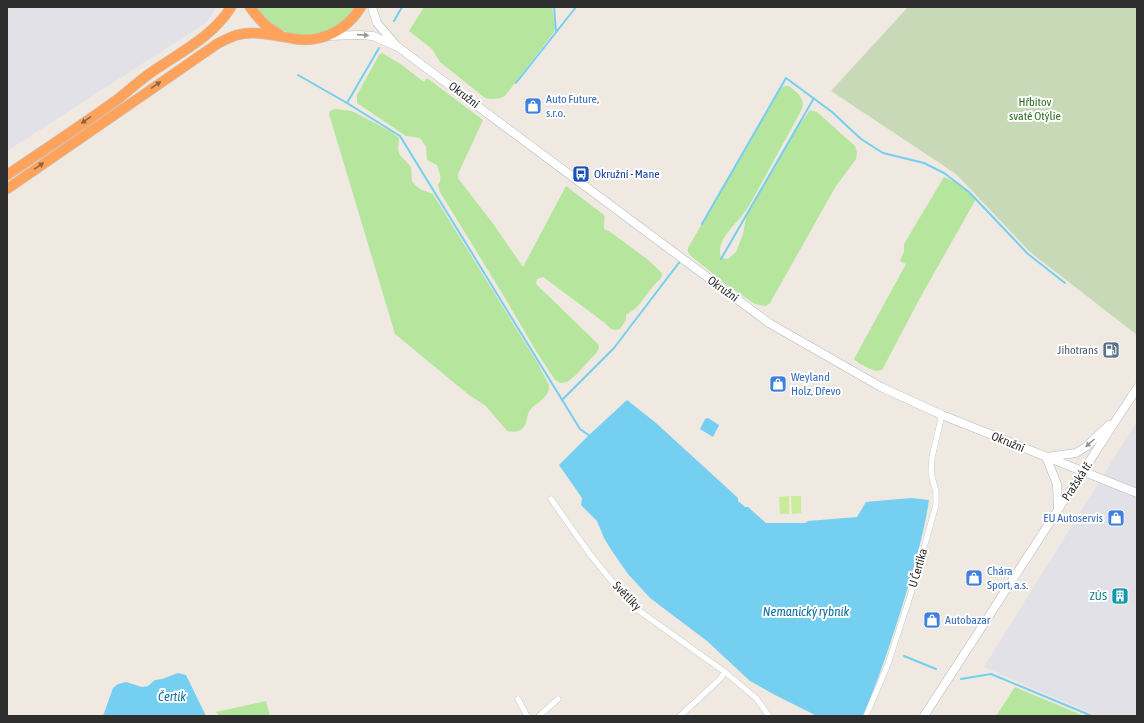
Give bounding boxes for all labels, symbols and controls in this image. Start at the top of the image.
one-way arrow [357,32,369,39]
street label: Okružní [446,79,482,111]
one-way arrow [151,81,162,89]
place label: Auto Future, s.r.o. [546,92,599,120]
park label: Hřbitov svaté Otýlie [1009,95,1061,123]
shop icon: Auto Future, s.r.o. [523,96,543,116]
one-way arrow [80,117,92,124]
one-way arrow [34,162,44,170]
bus stop icon: Okružní - Mane [571,164,591,184]
place label: Okružní - Mane [594,167,660,181]
street label: Okružní [705,273,741,305]
fuel station icon: Jihotrans [1101,340,1121,360]
place label: Jihotrans [1058,343,1098,357]
place label: Weyland Holz, Dřevo [791,370,841,398]
shop icon: Weyland Holz, Dřevo [768,374,788,394]
street label: Okružní [989,429,1027,455]
one-way arrow [1085,438,1095,448]
street label: Pražská tř. [1059,459,1095,503]
shop icon: EU Autoservis [1106,508,1126,528]
place label: EU Autoservis [1043,511,1103,525]
street label: U Čertíka [906,547,930,589]
place label: Chára Sport, a.s. [987,564,1028,592]
shop icon: Chára Sport, a.s. [964,568,984,588]
street label: Světlíky [610,579,644,613]
building icon: ZÚS [1110,586,1130,606]
place label: ZÚS [1089,589,1107,603]
water label: Nemanický rybník [763,604,849,619]
shop icon: Autobazar [922,610,942,630]
place label: Autobazar [945,613,991,627]
water label: Čertík [158,689,186,704]

